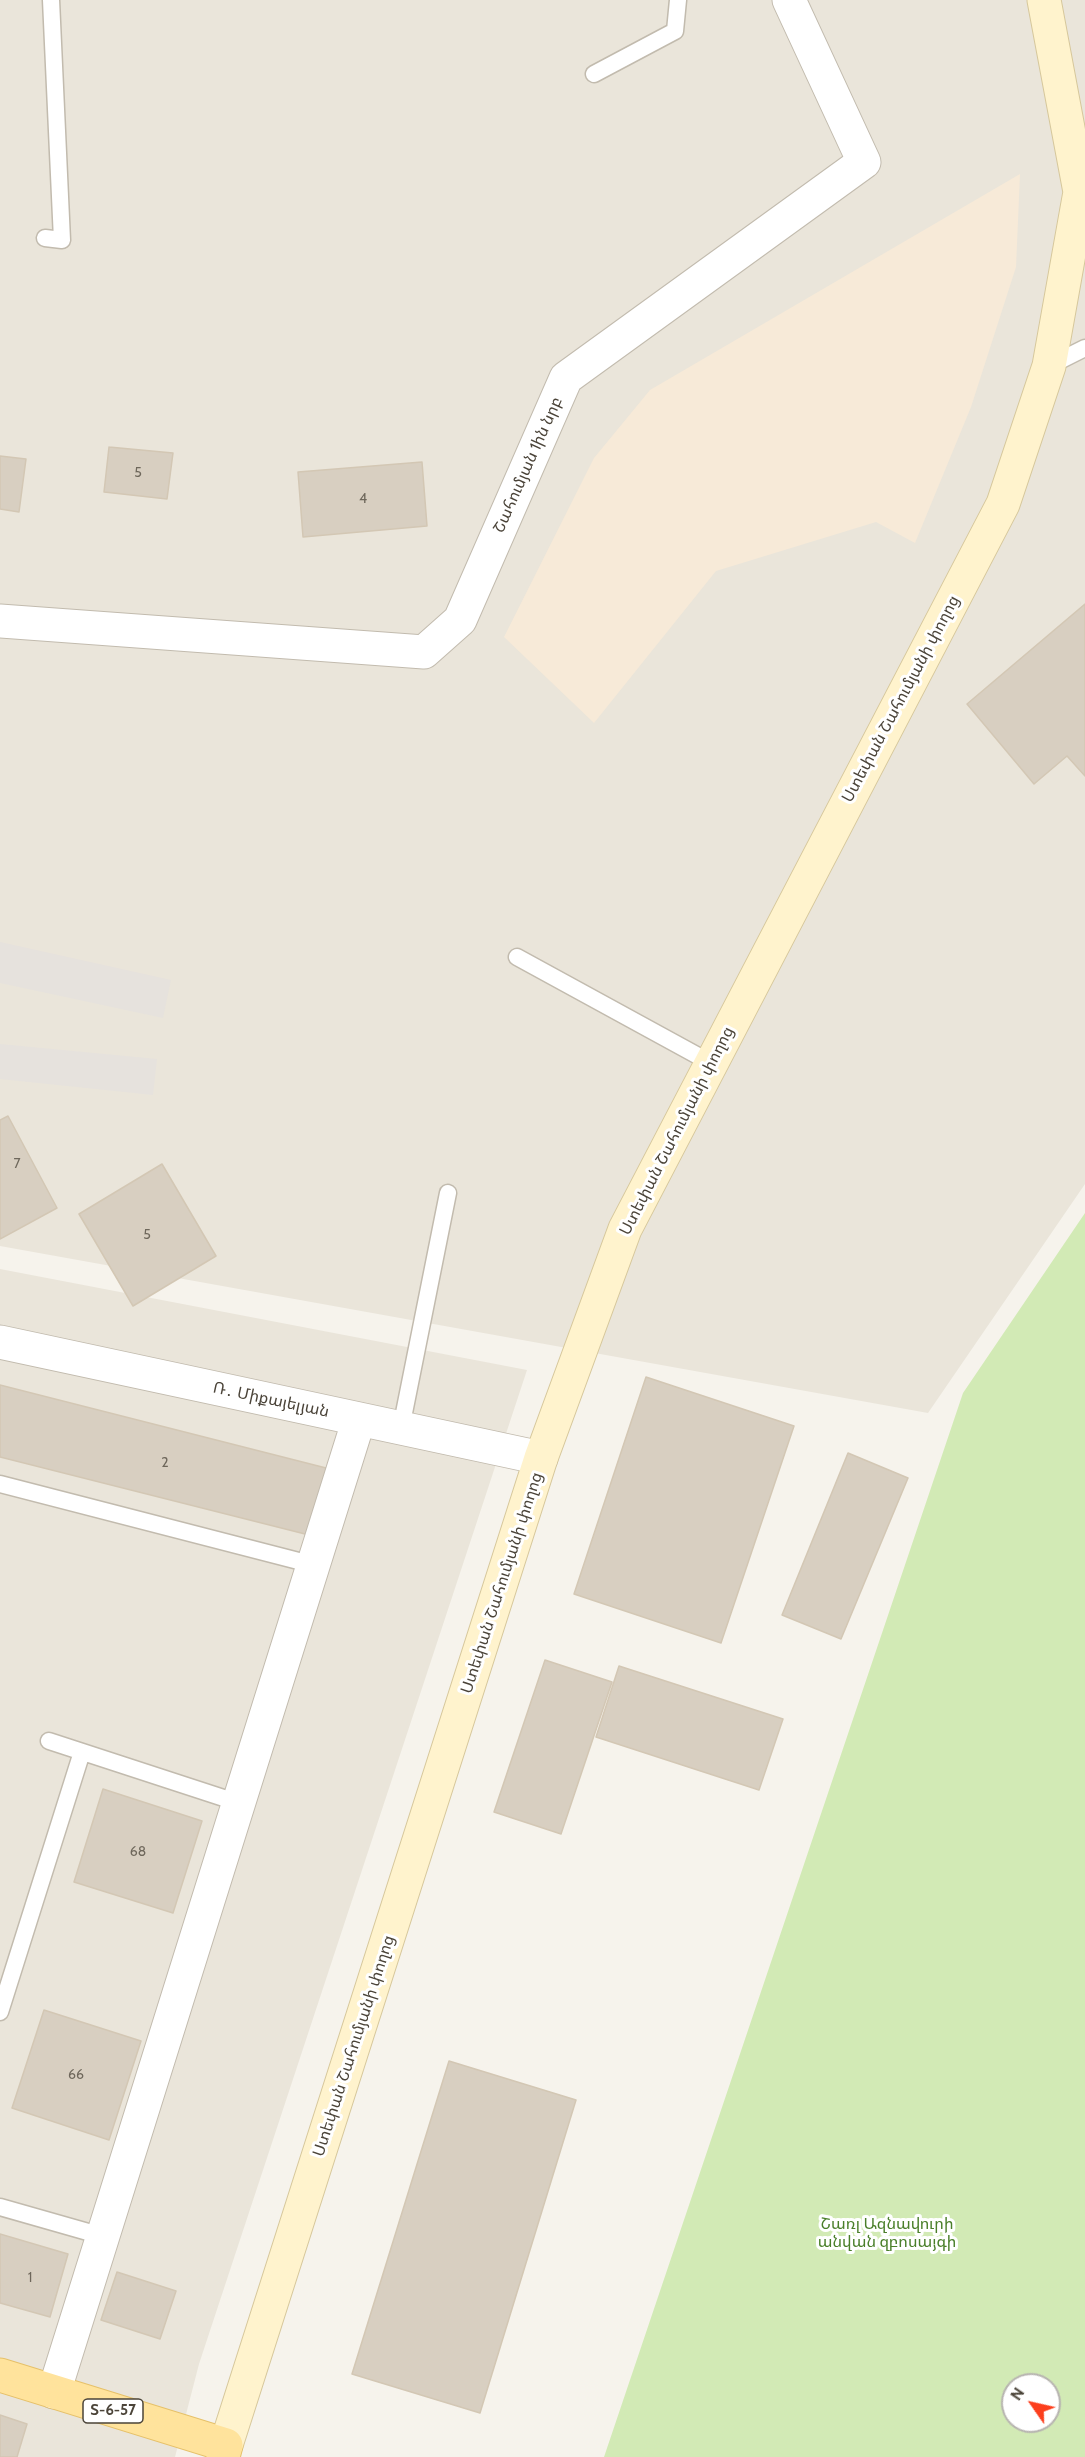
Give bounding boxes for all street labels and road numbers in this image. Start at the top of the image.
street label: Շահումյան 1ին նրբ [489,394,567,536]
street label: Ստեփան Շահումյանի փողոց [838,592,964,806]
street label: Ստեփան Շահումյանի փողոց [616,1023,738,1239]
street label: Ռ․ Միքայելյան [211,1378,331,1422]
street label: Ստեփան Շահումյանի փողոց [457,1470,547,1696]
street label: Ստեփան Շահումյանի փողոց [309,1933,399,2159]
road number: Տ-6-57 [83,2399,143,2423]

